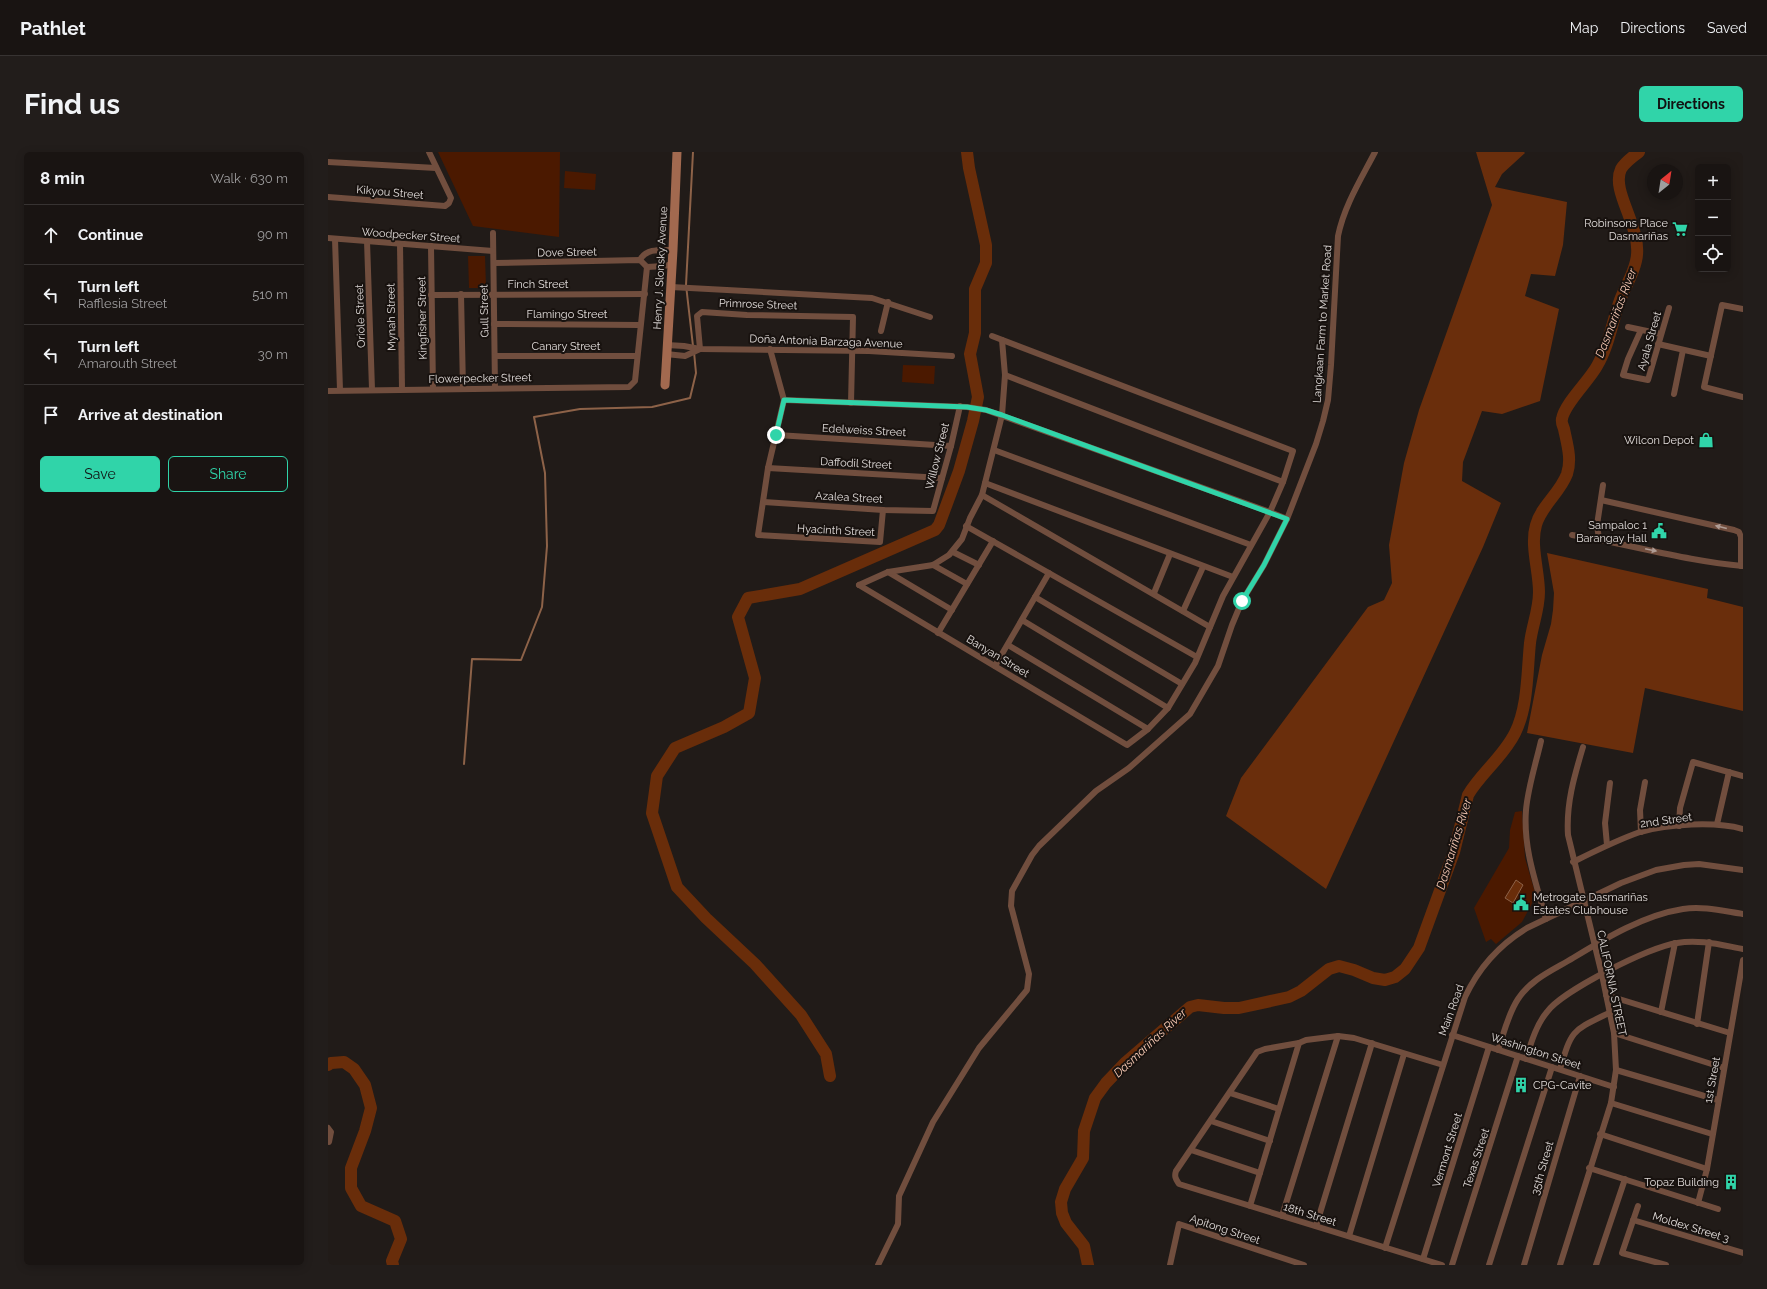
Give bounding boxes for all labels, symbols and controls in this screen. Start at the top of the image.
text: Pathlet [20,17,86,39]
text: Map [1570,20,1598,36]
text: Directions [1620,20,1685,36]
text: Saved [1707,20,1747,36]
button: Directions [1639,86,1743,122]
text: Find us [24,88,120,121]
north arrow [1647,164,1683,200]
map controls [1695,164,1731,272]
button: + [1695,164,1731,200]
text: 8 min [40,168,85,188]
text: Walk · 630 m [210,171,288,186]
street label: Kikyou Street [356,183,424,202]
button: − [1695,200,1731,236]
street label: Henry J. Slonsky Avenue [651,205,670,330]
place label: Robinsons Place Dasmariñas [1584,217,1669,243]
supermarket icon: Robinsons Place Dasmariñas [1671,220,1689,238]
icon: ahead [40,224,62,246]
text: Continue [78,226,143,244]
street label: Woodpecker Street [361,226,461,245]
text: 90 m [257,227,288,242]
button: locate [1695,236,1731,272]
street label: Langkaan Farm to Market Road [1310,244,1335,403]
street label: Dove Street [537,245,597,260]
water label: Dasmariñas River [1593,266,1640,360]
street label: Kingfisher Street [415,276,430,360]
text: Turn left [78,278,139,296]
street label: Finch Street [507,278,569,291]
street label: Mynah Street [384,283,399,351]
icon: left [40,284,62,306]
street label: Oriole Street [353,284,368,348]
street label: Gull Street [478,284,491,338]
text: 510 m [252,287,288,302]
text: Rafflesia Street [78,296,167,311]
street label: Primrose Street [719,297,798,312]
street label: Flamingo Street [526,308,608,321]
street label: Ayala Street [1635,310,1664,372]
street label: Doña Antonia Barzaga Avenue [749,332,903,351]
text: Turn left [78,338,139,356]
street label: Canary Street [532,340,601,353]
icon: left [40,344,62,366]
text: 30 m [258,347,288,362]
text: Amarouth Street [78,356,177,371]
street label: Flowerpecker Street [428,371,532,386]
icon: arrive [40,404,62,426]
text: Arrive at destination [78,406,223,424]
street label: Willow Street [923,421,952,491]
street label: Edelweiss Street [822,422,907,439]
route end [767,426,785,444]
shop icon: Wilcon Depot [1697,431,1715,449]
place label: Wilcon Depot [1624,434,1694,447]
street label: Daffodil Street [820,455,892,472]
button: Save [40,456,160,492]
button: Share [168,456,288,492]
street label: Azalea Street [815,489,883,506]
place label: Sampaloc 1 Barangay Hall [1576,519,1647,545]
street label: Hyacinth Street [797,522,876,539]
public building icon: Sampaloc 1 Barangay Hall [1650,522,1668,540]
one-way arrow [1714,523,1727,529]
one-way arrow [1644,547,1657,553]
route start [1233,592,1251,610]
street label: Banyan Street [964,633,1032,680]
water label: Dasmariñas River [1434,796,1475,891]
street label: 2nd Street [1639,810,1693,831]
place label: Metrogate Dasmariñas Estates Clubhouse [1533,891,1648,917]
public building icon: Metrogate Dasmariñas Estates Clubhouse [1512,894,1530,912]
street label: CALIFORNIA STREET [1594,929,1629,1037]
street label: Main Road [1436,983,1467,1038]
water label: Dasmariñas River [1111,1005,1190,1080]
street label: Washington Street [1489,1031,1583,1072]
street label: 1st Street [1702,1056,1723,1104]
building icon: CPG-Cavite [1512,1076,1530,1094]
place label: CPG-Cavite [1533,1079,1592,1092]
street label: Vermont Street [1430,1111,1465,1189]
street label: Texas Street [1461,1126,1492,1190]
street label: 35th Street [1529,1139,1556,1196]
building icon: Topaz Building [1722,1173,1740,1191]
place label: Topaz Building [1644,1176,1719,1189]
street label: 18th Street [1282,1200,1338,1229]
street label: Moldex Street 3 [1651,1210,1731,1245]
street label: Apitong Street [1188,1212,1262,1247]

